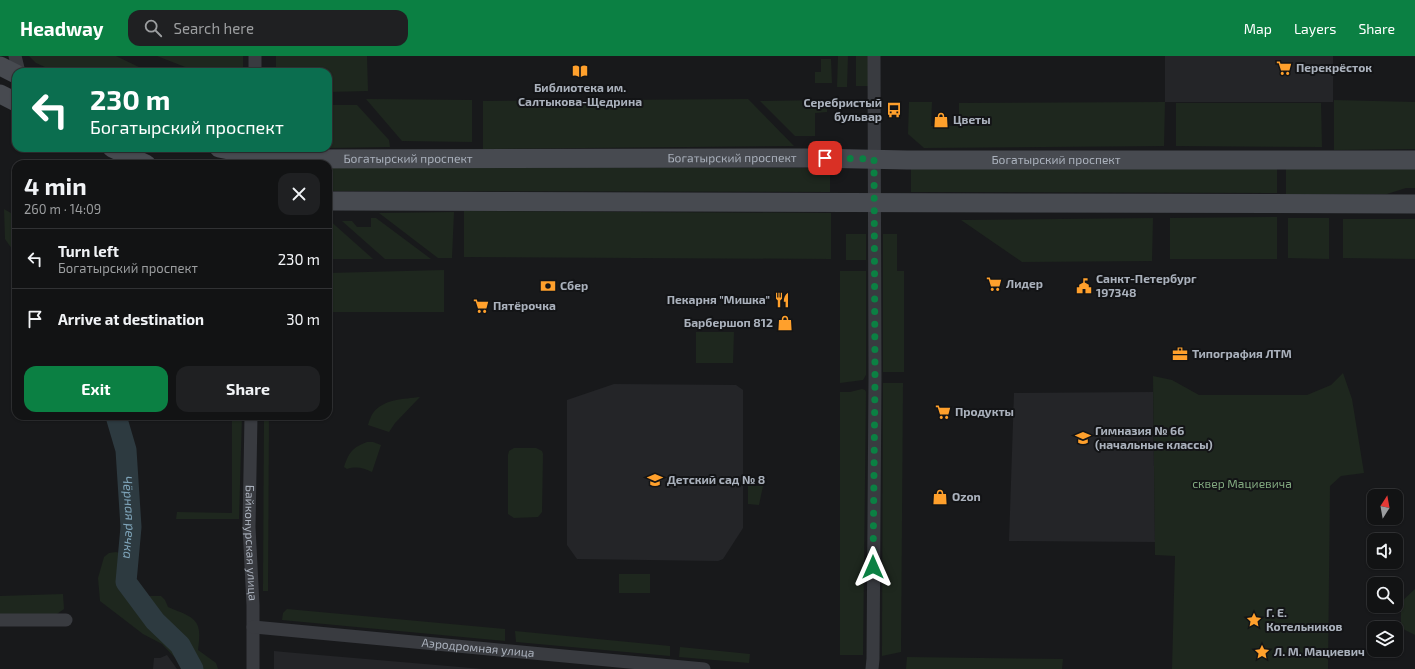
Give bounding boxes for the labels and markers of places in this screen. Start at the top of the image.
supermarket icon: Перекрёсток [1275,59,1293,77]
place label: Перекрёсток [1296,60,1372,74]
library icon: Библиотека им. Салтыкова-Щедрина [571,62,589,80]
place label: Библиотека им. Салтыкова-Щедрина [518,80,642,108]
place label: Серебристый бульвар [804,95,882,123]
bus stop icon: Серебристый бульвар [885,101,903,119]
shop icon: Цветы [932,111,950,129]
place label: Цветы [953,112,991,126]
pin [808,141,842,175]
place label: Санкт-Петербург 197348 [1096,271,1197,299]
supermarket icon: Лидер [985,275,1003,293]
place label: Лидер [1006,276,1043,290]
bank icon: Сбер [539,277,557,295]
public building icon: Санкт-Петербург 197348 [1075,277,1093,295]
place label: Сбер [560,278,588,292]
restaurant icon: Пекарня "Мишка" [773,291,791,309]
place label: Пекарня "Мишка" [667,292,770,306]
supermarket icon: Пятёрочка [472,297,490,315]
place label: Пятёрочка [493,298,556,312]
shop icon: Барбершоп 812 [776,314,794,332]
place label: Барбершоп 812 [684,315,773,329]
office icon: Типография ЛТМ [1171,345,1189,363]
place label: Типография ЛТМ [1192,346,1292,360]
supermarket icon: Продукты [934,403,952,421]
place label: Продукты [955,404,1014,418]
place label: Гимназия № 66 (начальные классы) [1095,423,1213,451]
school or university icon: Гимназия № 66 (начальные классы) [1074,429,1092,447]
school or university icon: Детский сад № 8 [646,471,664,489]
place label: Детский сад № 8 [667,472,765,486]
shop icon: Ozon [931,488,949,506]
place label: Ozon [952,489,981,503]
place label: Г. Е. Котельников [1266,605,1342,633]
place icon: Г. Е. Котельников [1245,611,1263,629]
place icon: Л. М. Мациевич [1253,643,1271,661]
place label: Л. М. Мациевич [1274,644,1365,658]

